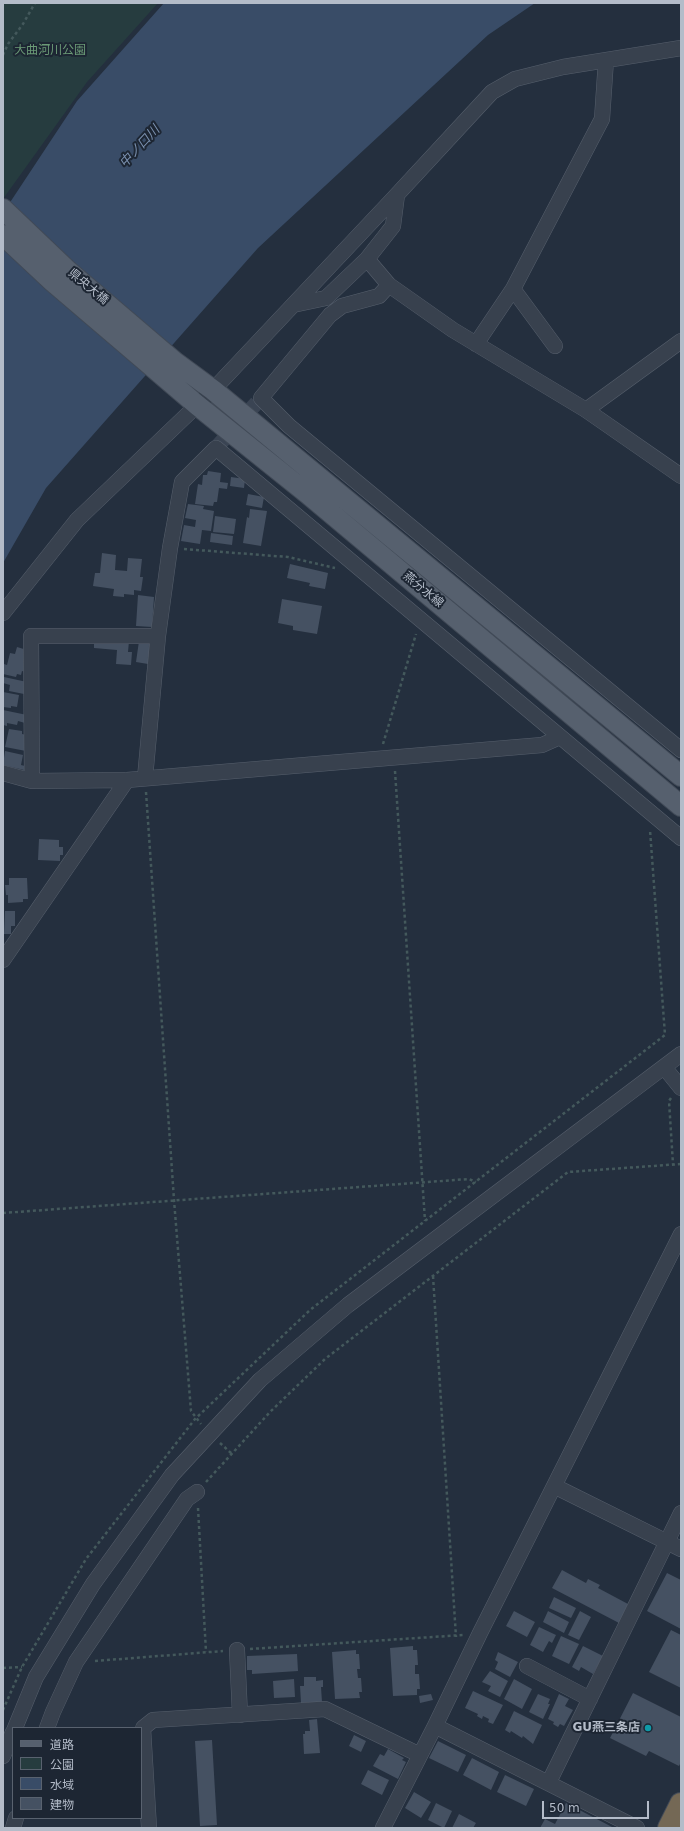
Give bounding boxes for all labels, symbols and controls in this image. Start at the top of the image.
park label: 大曲河川公園 [14,44,86,58]
water label: 中ノ口川 [117,123,163,171]
street label: 県央大橋 [65,266,111,308]
street label: 燕分水線 [400,569,446,611]
place label: GU燕三条店 [572,1721,640,1735]
marker: GU燕三条店 [643,1723,653,1733]
legend [12,1727,142,1819]
text: 道路 [50,1738,74,1752]
text: 公園 [50,1758,74,1772]
text: 水域 [50,1778,74,1792]
scale bar [544,1793,651,1819]
text: 建物 [50,1798,74,1812]
text: 50 m [549,1801,580,1815]

